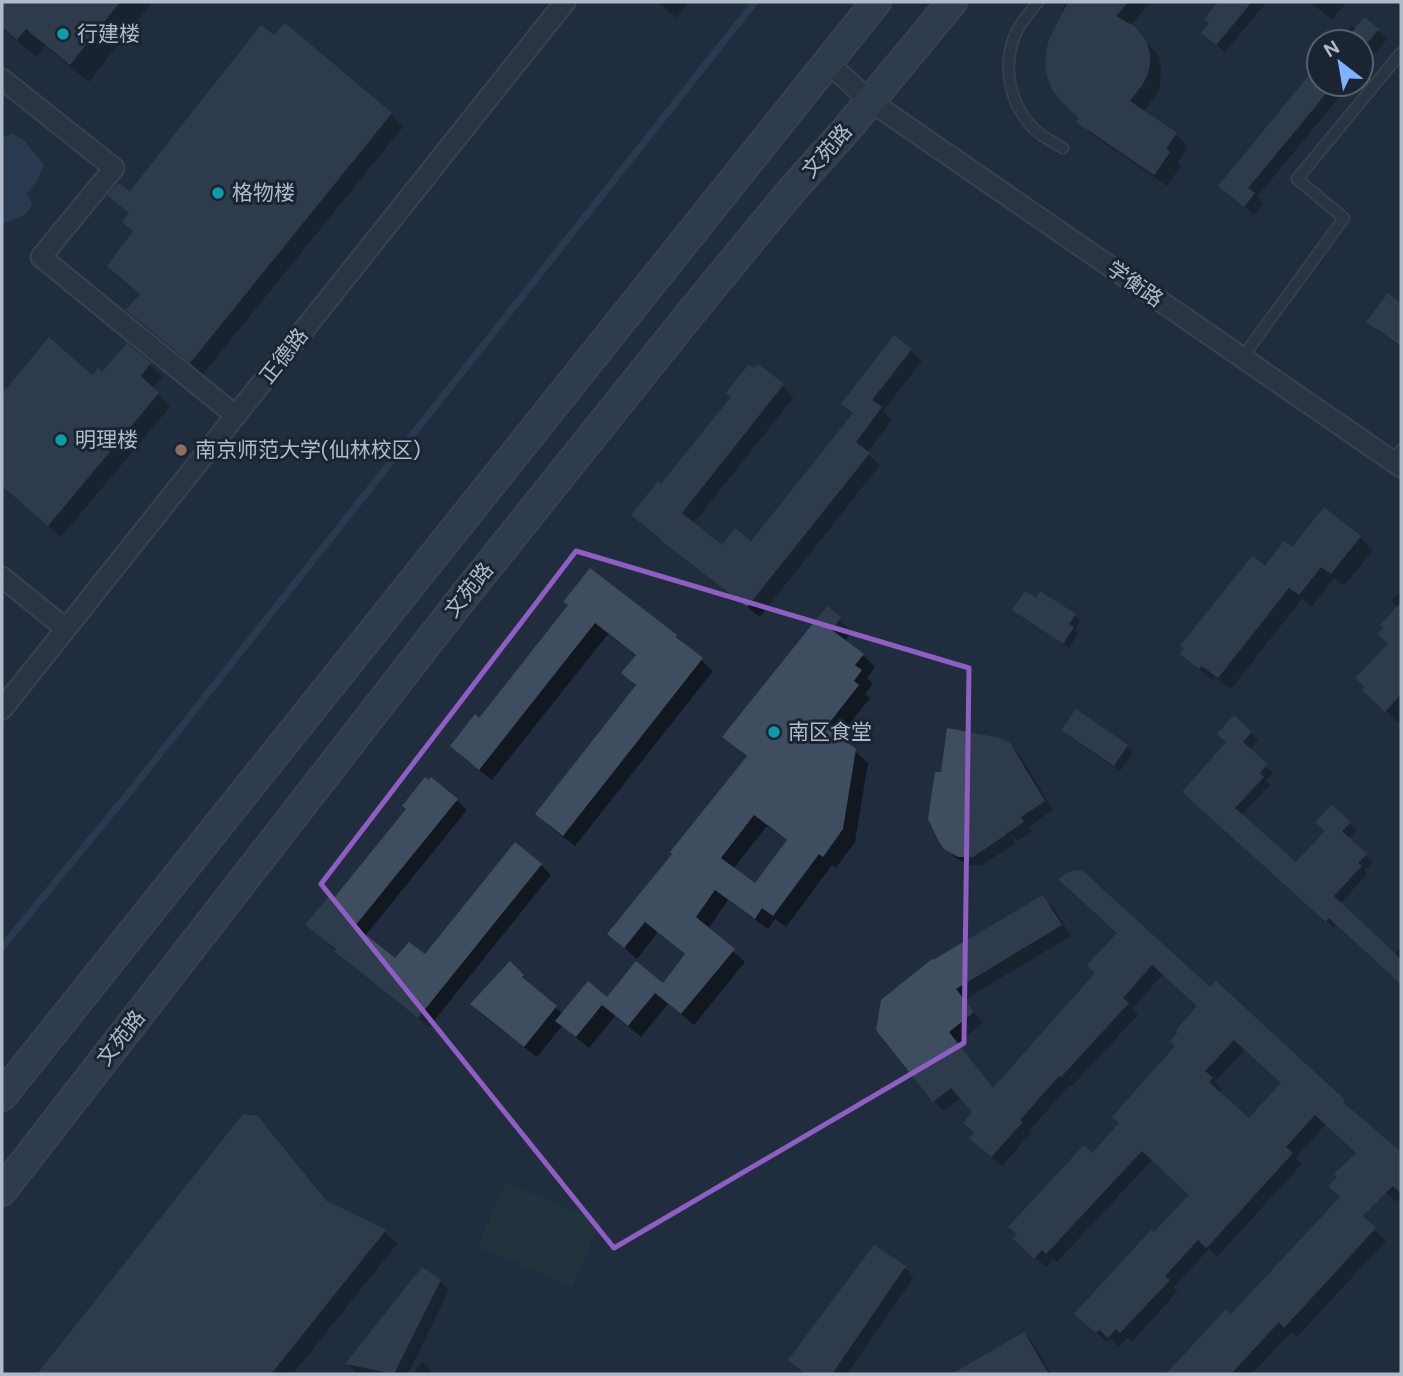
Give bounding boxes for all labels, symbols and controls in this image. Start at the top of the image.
place label: 行建楼 [77,20,140,48]
marker: 行建楼 [55,26,71,42]
north arrow [1305,28,1375,98]
text: N [1319,35,1344,63]
street label: 文苑路 [796,118,858,184]
place label: 格物楼 [232,179,295,207]
marker: 格物楼 [210,185,226,201]
street label: 学衡路 [1101,254,1169,314]
street label: 正德路 [254,323,314,389]
place label: 明理楼 [75,426,138,454]
marker: 明理楼 [53,432,69,448]
place label: 南京师范大学(仙林校区) [195,436,421,464]
marker: 南京师范大学(仙林校区) [173,442,189,458]
street label: 文苑路 [438,557,500,623]
place label: 南区食堂 [788,718,872,746]
marker: 南区食堂 [766,724,782,740]
street label: 文苑路 [91,1005,151,1071]

